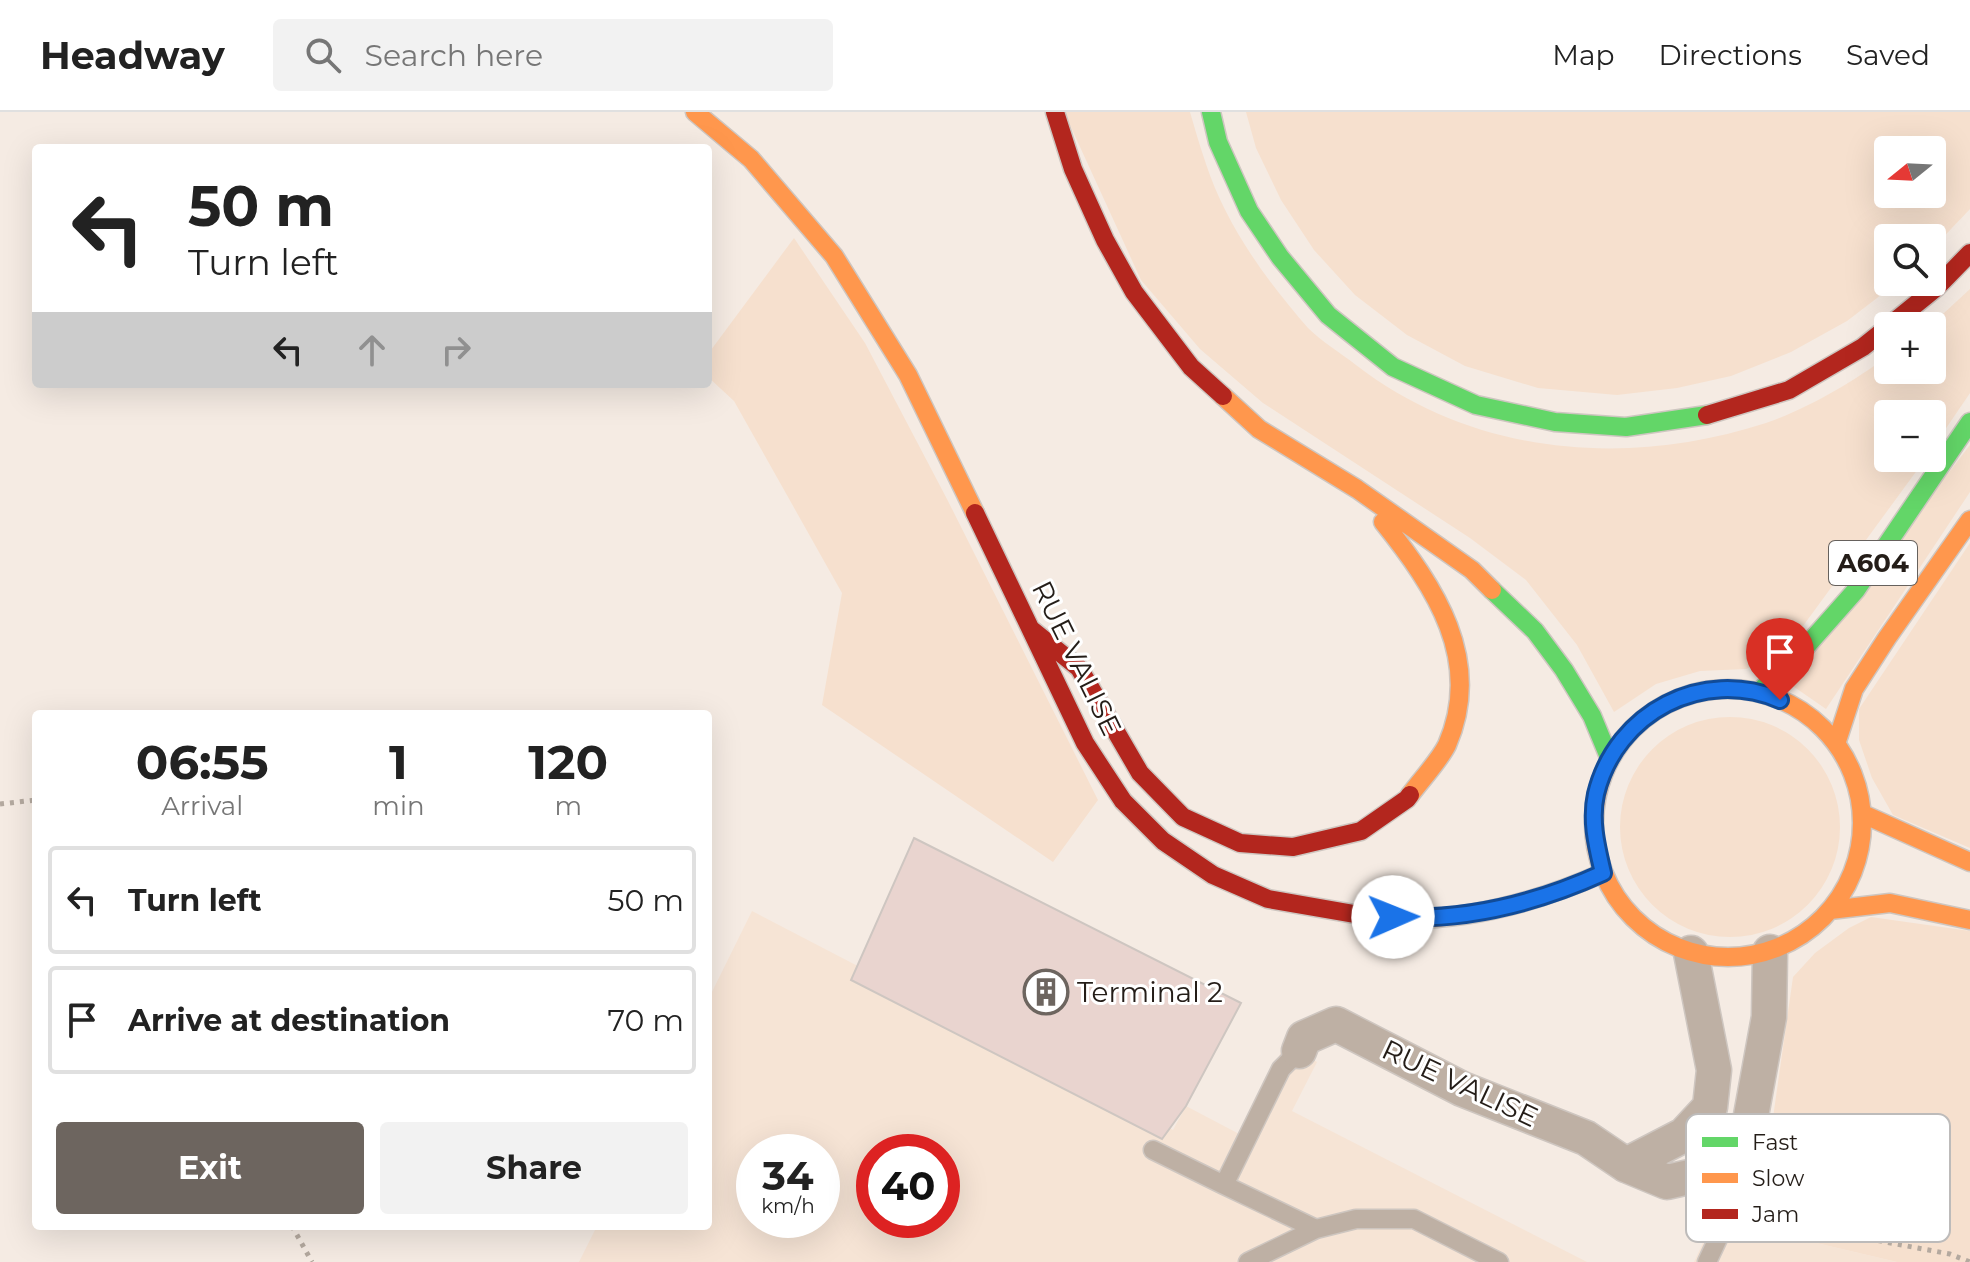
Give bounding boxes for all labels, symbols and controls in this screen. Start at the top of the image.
search box [273,19,833,91]
text: Headway [40,32,225,79]
icon: search [301,33,345,77]
text: Search here [365,37,543,74]
text: Map [1552,38,1614,72]
text: Directions [1658,38,1802,72]
text: Saved [1846,38,1930,72]
north arrow [1874,136,1946,208]
map controls [1874,136,1946,472]
text: 50 m [188,172,334,240]
icon: left [56,176,160,280]
button: search [1874,224,1946,296]
text: Turn left [188,240,339,284]
button: + [1874,312,1946,384]
icon: left [266,328,310,372]
icon: ahead [350,328,394,372]
icon: right [434,328,478,372]
button: − [1874,400,1946,472]
road number: A604 [1829,541,1917,585]
street label: RUE VALISE [1025,575,1129,741]
pin [1746,618,1814,700]
icon: arrive [1758,630,1802,674]
text: 06:55 [136,733,268,791]
text: 1 [389,733,408,791]
text: 120 [528,733,608,791]
text: Arrival [161,790,243,822]
text: min [372,790,425,822]
text: m [554,790,582,822]
position arrow [1351,875,1435,959]
icon: left [60,878,104,922]
text: Turn left [128,882,261,919]
text: 50 m [607,882,684,919]
building icon: Terminal 2 [1022,968,1070,1016]
place label: Terminal 2 [1077,975,1223,1009]
icon: arrive [60,998,104,1042]
text: Arrive at destination [128,1002,450,1039]
text: 70 m [607,1002,684,1039]
street label: RUE VALISE [1377,1032,1543,1134]
legend [1686,1114,1950,1242]
button: Exit [56,1122,364,1214]
button: Share [380,1122,688,1214]
text: Fast [1752,1129,1798,1156]
speed limit sign: 40 [856,1134,960,1238]
text: 34 [762,1151,814,1200]
text: Slow [1752,1165,1805,1192]
text: km/h [761,1194,815,1218]
text: Jam [1751,1201,1799,1228]

